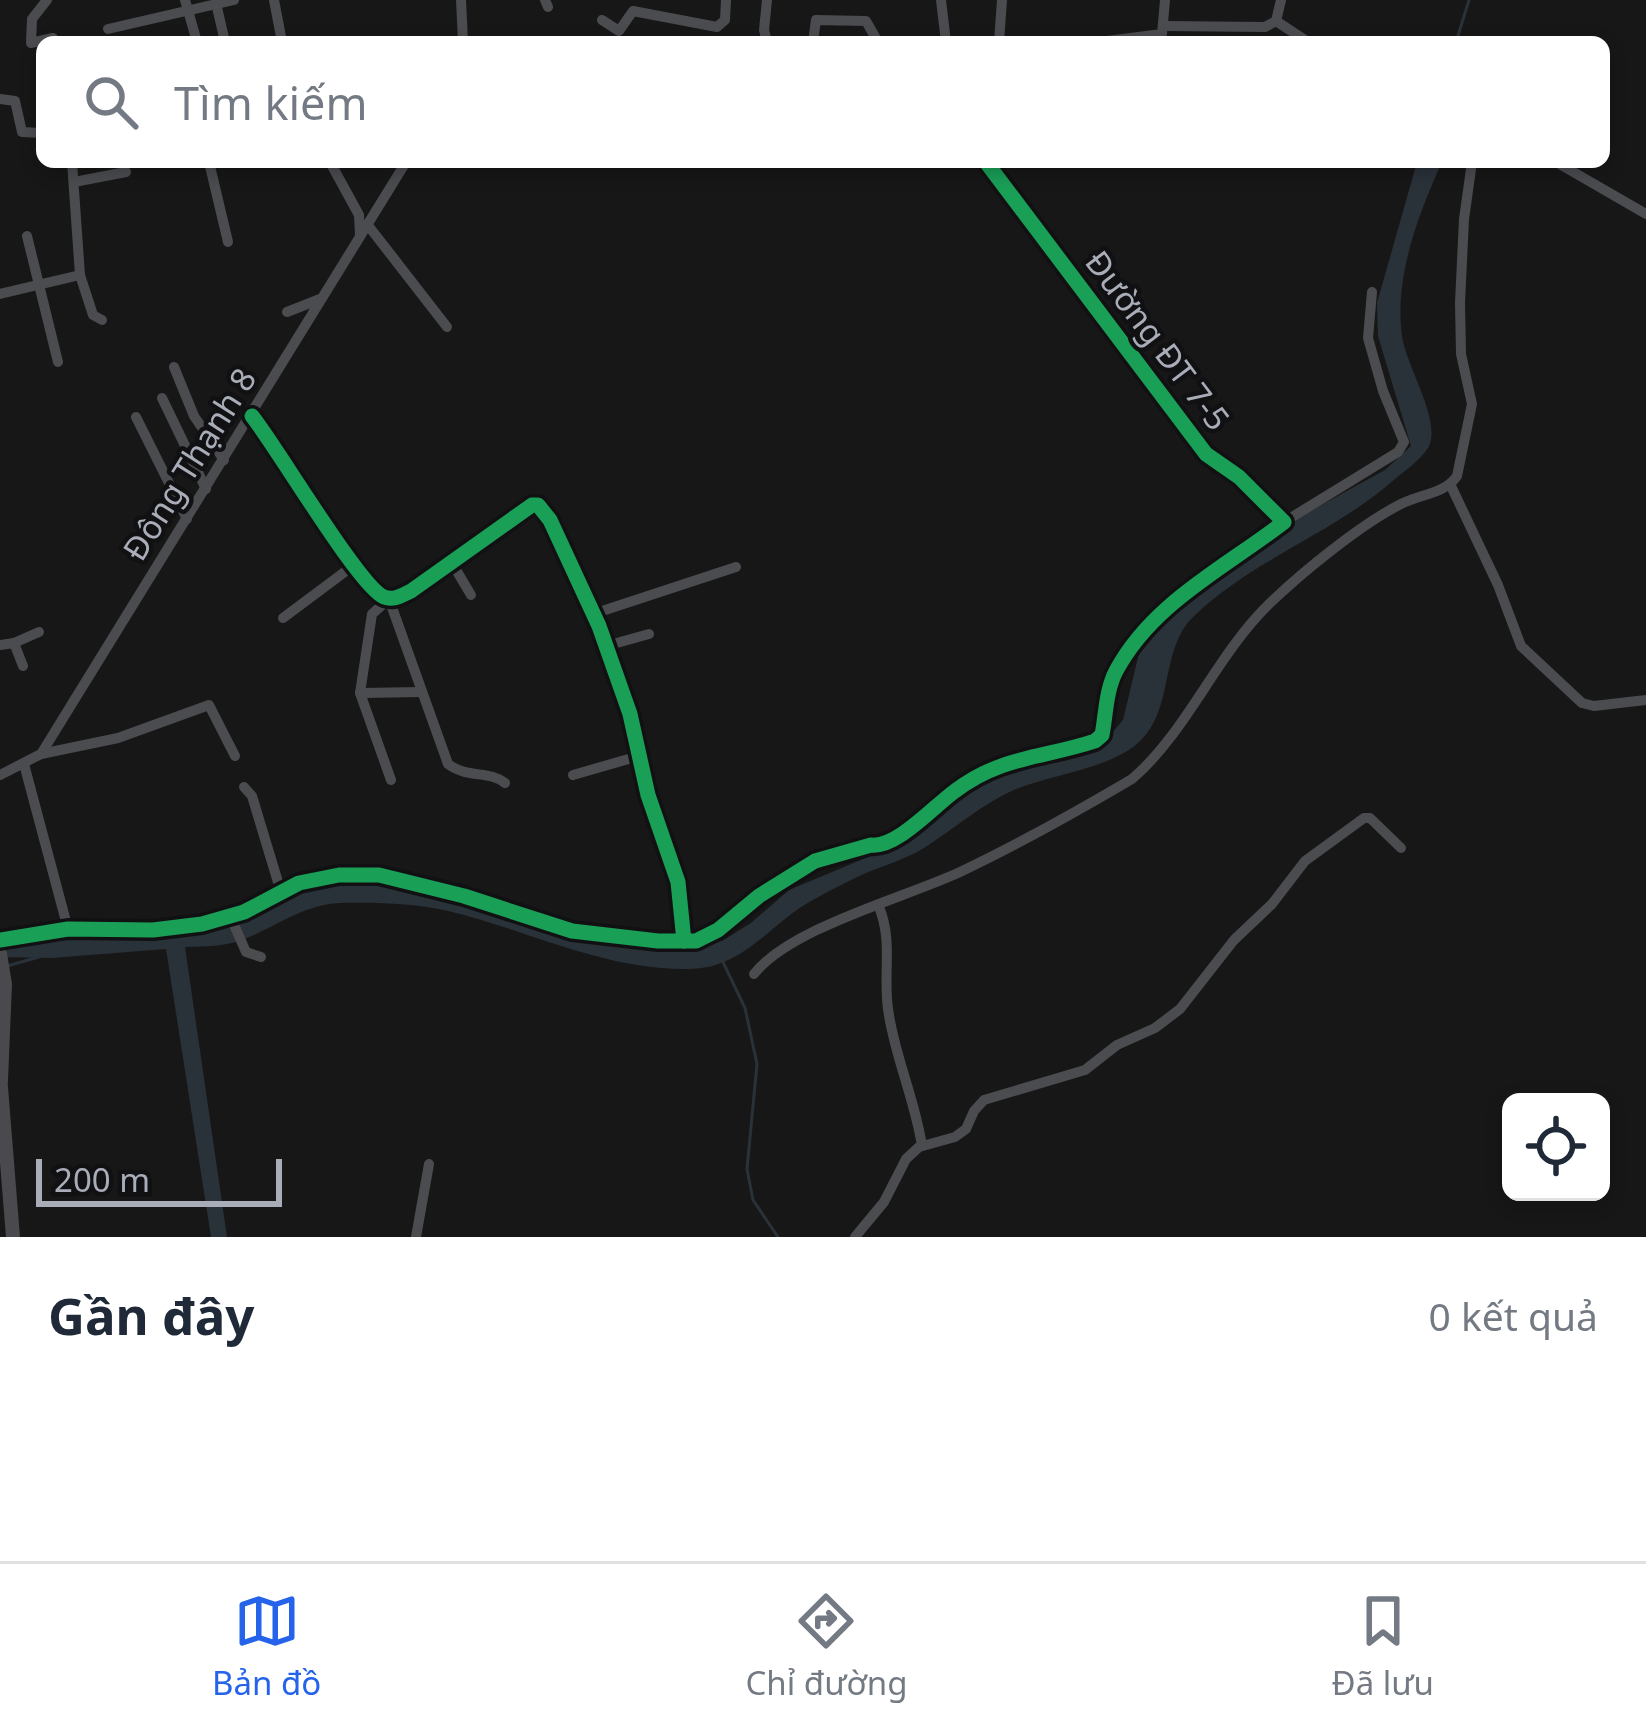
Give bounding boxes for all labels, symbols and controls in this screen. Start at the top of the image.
search box [36,36,1610,168]
icon: search [78,69,144,135]
text: Tìm kiếm [174,72,368,133]
street label: Đường ĐT 7-5 [1076,241,1240,439]
street label: Đông Thạnh 8 [112,359,266,569]
map controls [1502,1093,1610,1201]
button: locate [1502,1093,1610,1201]
scale bar [36,1153,282,1206]
text: 200 m [54,1157,150,1202]
text: Gần đây [48,1280,254,1350]
text: 0 kết quả [1429,1289,1598,1342]
tab: Bản đồ [212,1588,321,1705]
tab: Chỉ đường [745,1588,907,1705]
tab: Đã lưu [1332,1588,1434,1705]

